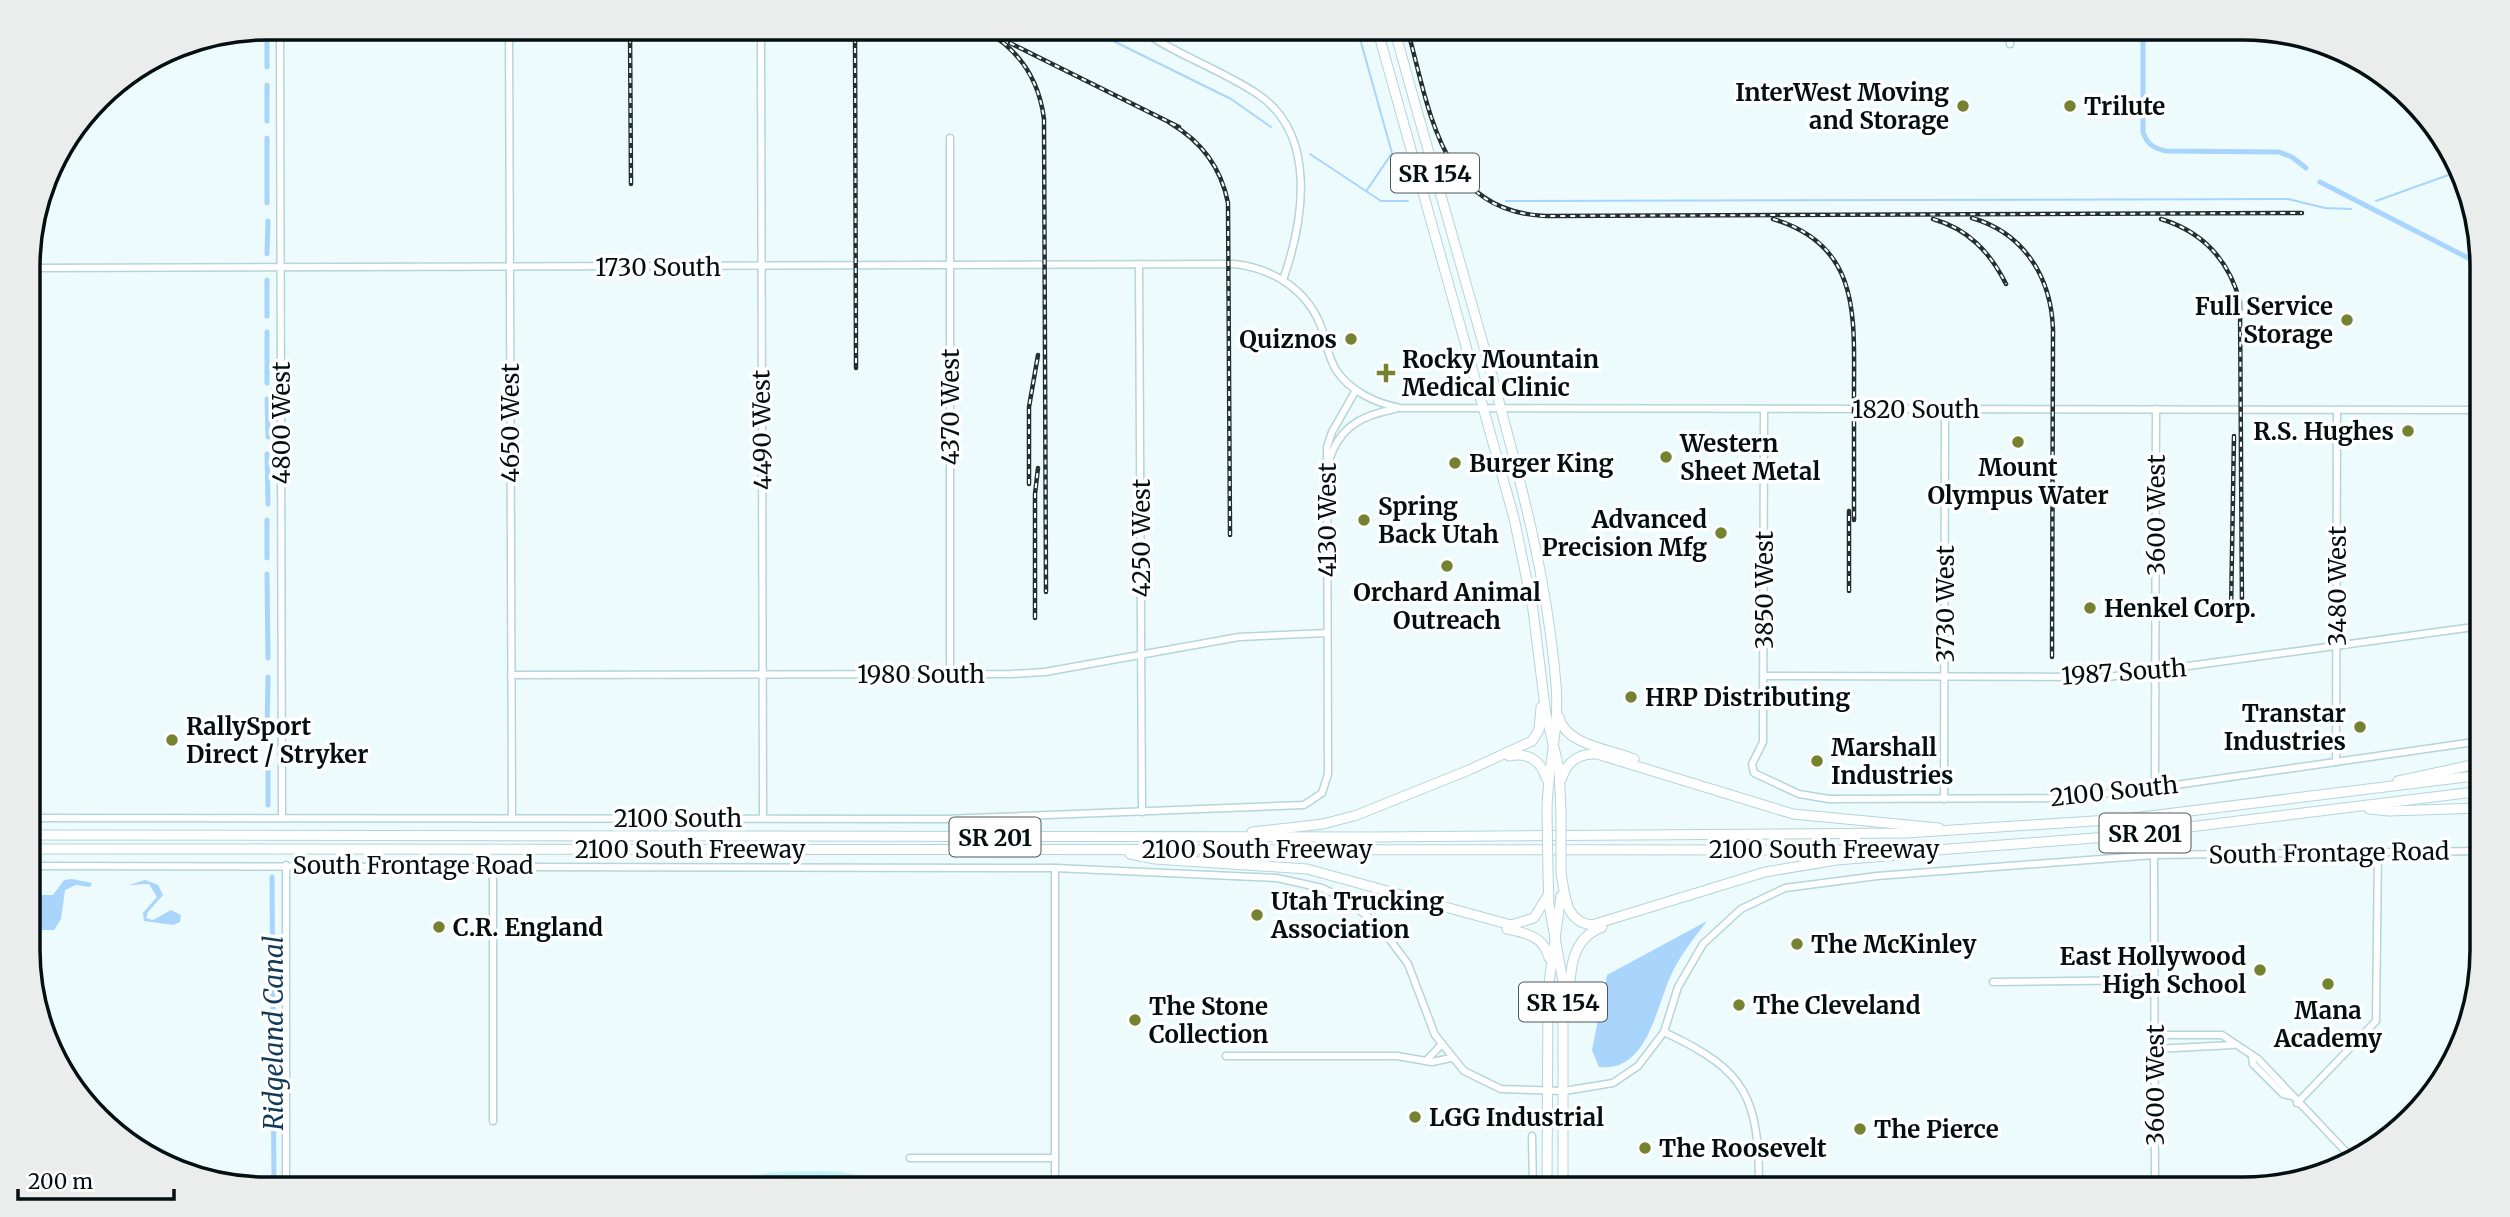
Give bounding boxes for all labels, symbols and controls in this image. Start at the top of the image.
place label: InterWest Moving and Storage [1735,77,1949,136]
place label: Trilute [2084,91,2165,122]
marker: InterWest Moving and Storage [1955,98,1971,114]
marker: Trilute [2062,98,2078,114]
road number: SR 154 [1391,154,1479,192]
street label: 1730 South [595,252,721,283]
place label: Full Service Storage [2195,291,2333,350]
marker: Full Service Storage [2339,312,2355,328]
place label: Quiznos [1239,324,1337,355]
marker: Quiznos [1343,331,1359,347]
place label: Rocky Mountain Medical Clinic [1402,344,1599,403]
street label: 4370 West [935,348,966,465]
street label: 4800 West [266,361,297,484]
street label: 4650 West [495,363,526,483]
marker: Rocky Mountain Medical Clinic [1376,363,1396,383]
street label: 4490 West [745,369,779,490]
street label: 1820 South [1852,394,1980,425]
place label: R.S. Hughes [2253,416,2394,447]
marker: R.S. Hughes [2400,423,2416,439]
place label: Western Sheet Metal [1679,428,1820,487]
marker: Mount Olympus Water [2010,434,2026,450]
place label: Burger King [1469,448,1613,479]
marker: Western Sheet Metal [1658,449,1674,465]
place label: Mount Olympus Water [1927,452,2109,511]
street label: 3600 West [2141,454,2172,576]
marker: Burger King [1447,455,1463,471]
street label: 4130 West [1312,462,1343,577]
street label: 4250 West [1126,478,1157,597]
place label: Spring Back Utah [1378,491,1499,550]
place label: Advanced Precision Mfg [1542,504,1707,563]
marker: Spring Back Utah [1356,512,1372,528]
marker: Advanced Precision Mfg [1713,525,1729,541]
street label: 3480 West [2322,525,2353,646]
street label: 3850 West [1749,530,1780,649]
street label: 3730 West [1930,545,1961,663]
marker: Orchard Animal Outreach [1439,558,1455,574]
place label: Orchard Animal Outreach [1353,577,1541,636]
place label: Henkel Corp. [2104,593,2256,624]
marker: Henkel Corp. [2082,600,2098,616]
street label: 1987 South [2060,652,2188,692]
street label: 1980 South [857,659,985,690]
place label: HRP Distributing [1645,682,1850,713]
marker: HRP Distributing [1623,689,1639,705]
place label: Transtar Industries [2224,698,2346,757]
place label: RallySport Direct / Stryker [186,711,368,770]
marker: Transtar Industries [2352,719,2368,735]
marker: RallySport Direct / Stryker [164,732,180,748]
place label: Marshall Industries [1831,732,1953,791]
marker: Marshall Industries [1809,753,1825,769]
street label: 2100 South [2048,769,2180,813]
street label: 2100 South [614,803,742,834]
road number: SR 201 [2100,814,2190,852]
road number: SR 201 [950,818,1040,856]
street label: 2100 South Freeway [575,834,805,865]
street label: 2100 South Freeway [1142,834,1372,865]
street label: 2100 South Freeway [1709,834,1939,865]
street label: South Frontage Road [2208,835,2450,871]
street label: South Frontage Road [293,850,533,881]
place label: Utah Trucking Association [1270,886,1444,945]
marker: Utah Trucking Association [1249,907,1265,923]
place label: C.R. England [453,912,603,943]
marker: C.R. England [431,919,447,935]
place label: The McKinley [1811,929,1977,960]
water label: Ridgeland Canal [257,936,290,1131]
marker: The McKinley [1789,936,1805,952]
place label: East Hollywood High School [2060,941,2246,1000]
marker: East Hollywood High School [2252,962,2268,978]
marker: Mana Academy [2320,976,2336,992]
road number: SR 154 [1519,982,1607,1021]
place label: The Cleveland [1753,990,1921,1021]
place label: The Stone Collection [1149,991,1268,1050]
place label: Mana Academy [2273,995,2383,1054]
marker: The Cleveland [1731,997,1747,1013]
marker: The Stone Collection [1127,1012,1143,1028]
street label: 3600 West [2140,1024,2171,1146]
place label: LGG Industrial [1429,1102,1604,1133]
marker: LGG Industrial [1407,1109,1423,1125]
place label: The Pierce [1874,1114,1999,1145]
marker: The Pierce [1852,1121,1868,1137]
place label: The Roosevelt [1659,1133,1827,1164]
marker: The Roosevelt [1637,1140,1653,1156]
scale bar [18,1158,173,1202]
text: 200 m [28,1168,93,1195]

